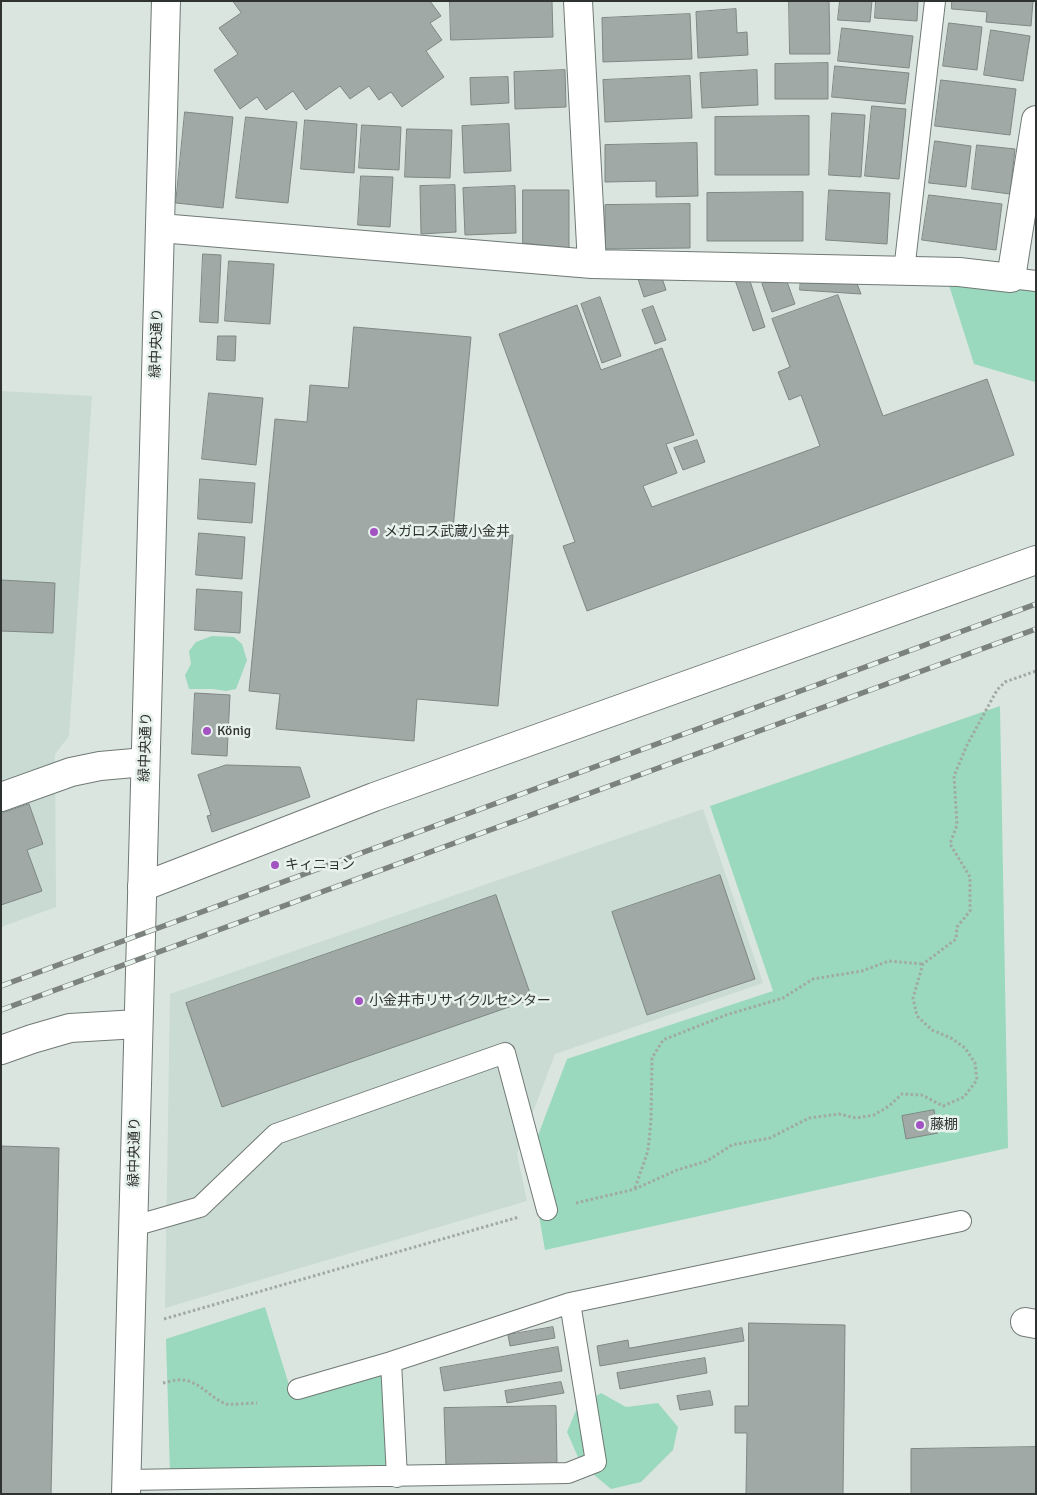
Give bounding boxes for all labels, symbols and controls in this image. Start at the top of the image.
street label: 緑中央通り [147,308,167,378]
place label: メガロス武蔵小金井 [384,524,510,540]
marker: メガロス武蔵小金井 [368,526,380,538]
street label: 緑中央通り [136,712,156,782]
place label: König [217,723,251,739]
marker: König [201,725,213,737]
place label: キィニョン [285,857,355,873]
marker: キィニョン [269,859,281,871]
place label: 小金井市リサイクルセンター [369,993,551,1009]
marker: 小金井市リサイクルセンター [353,995,365,1007]
street label: 緑中央通り [126,1117,144,1187]
place label: 藤棚 [930,1117,958,1133]
marker: 藤棚 [914,1119,926,1131]

